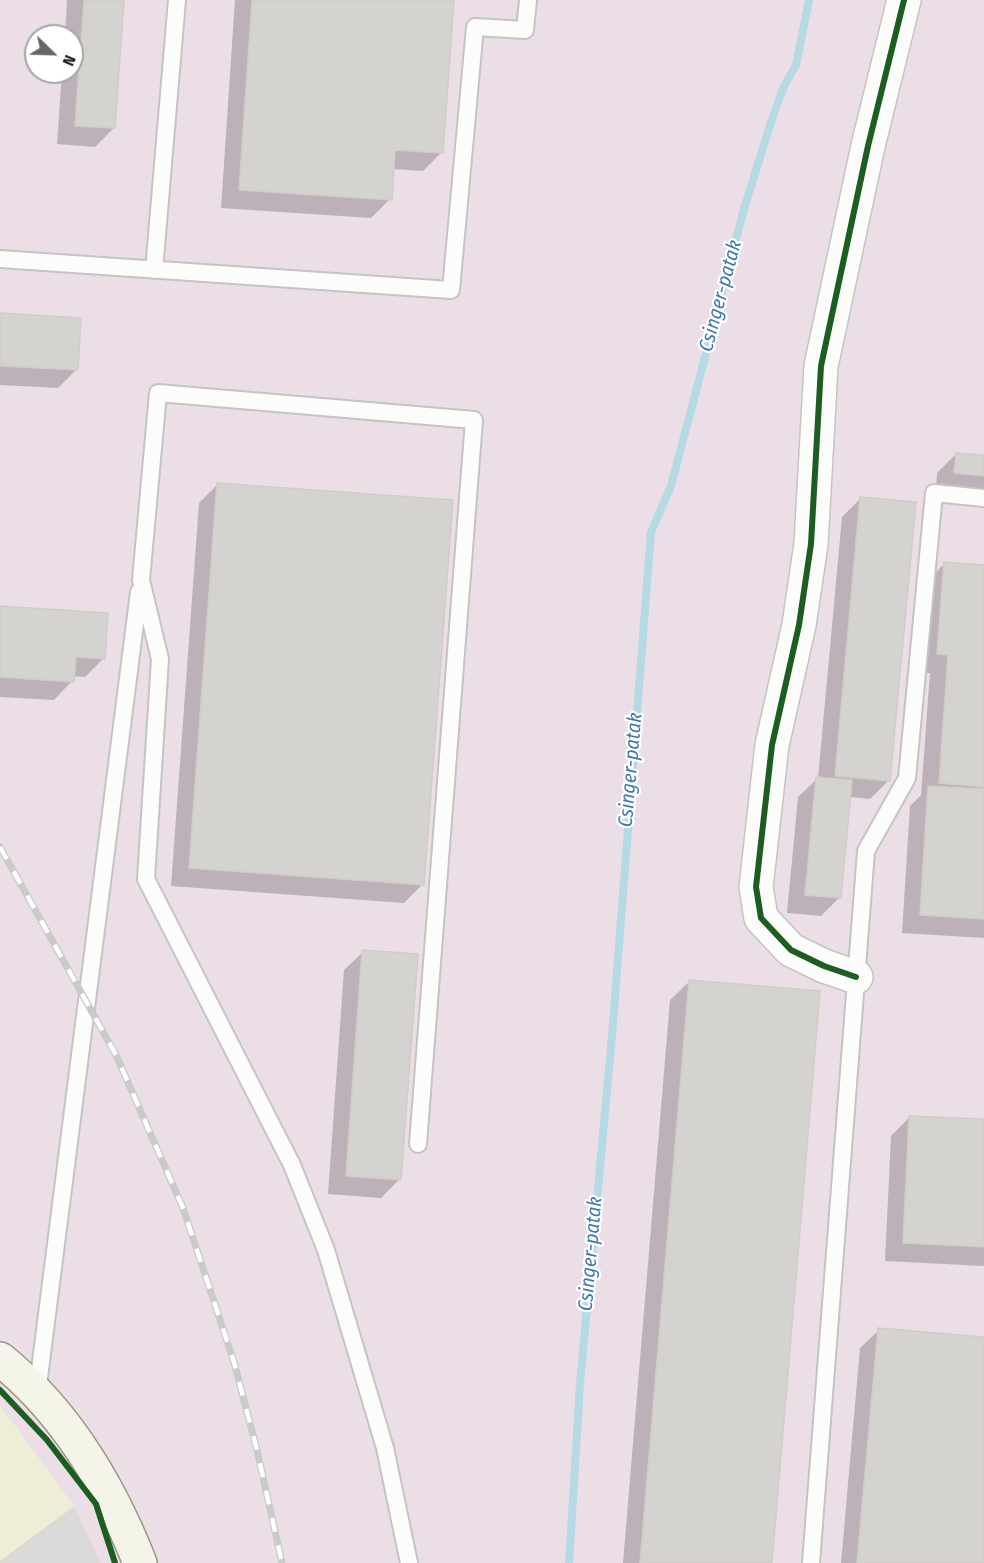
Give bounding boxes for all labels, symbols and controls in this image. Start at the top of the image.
north arrow [24,24,84,84]
text: N [59,52,80,69]
water label: Csinger-patak [695,238,747,354]
water label: Csinger-patak [614,712,648,828]
water label: Csinger-patak [574,1196,608,1312]

